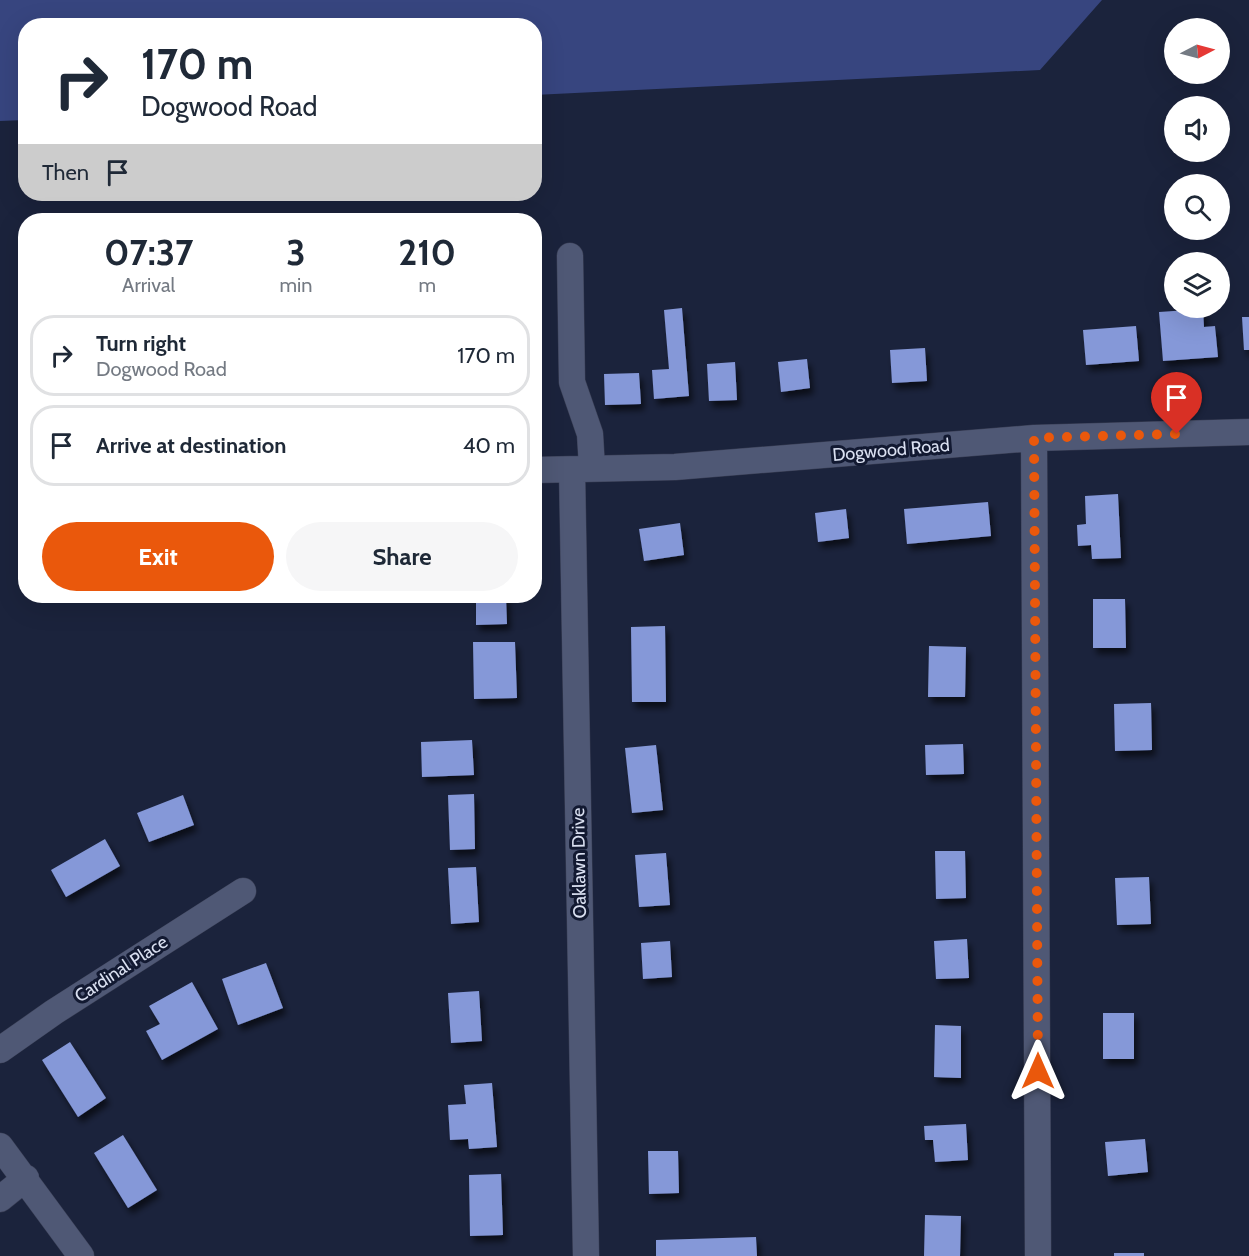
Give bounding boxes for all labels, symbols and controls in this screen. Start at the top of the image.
north arrow [1164,18,1230,84]
map controls [1164,18,1230,318]
text: 170 m [141,38,253,90]
icon: right [42,42,120,120]
text: Dogwood Road [141,90,318,123]
button: sound [1164,96,1230,162]
icon: arrive [101,156,134,189]
text: Then [42,159,89,186]
button: search [1164,174,1230,240]
text: 07:37 [104,230,193,274]
text: 3 [286,230,306,274]
text: 210 [398,230,456,274]
button: layers [1164,252,1230,318]
text: Arrival [122,273,175,297]
text: min [279,273,312,297]
text: m [418,273,436,297]
text: Turn right [96,330,186,357]
icon: right [45,339,78,372]
text: 170 m [457,342,515,369]
text: Dogwood Road [96,357,227,381]
pin [1151,372,1202,434]
icon: arrive [1160,381,1193,414]
icon: arrive [45,429,78,462]
text: Arrive at destination [96,432,286,459]
text: 40 m [463,432,515,459]
street label: Dogwood Road [831,434,951,466]
button: Exit [42,522,274,591]
button: Share [286,522,518,591]
street label: Oaklawn Drive [567,808,591,918]
street label: Cardinal Place [70,931,172,1007]
position arrow [1006,1039,1070,1103]

